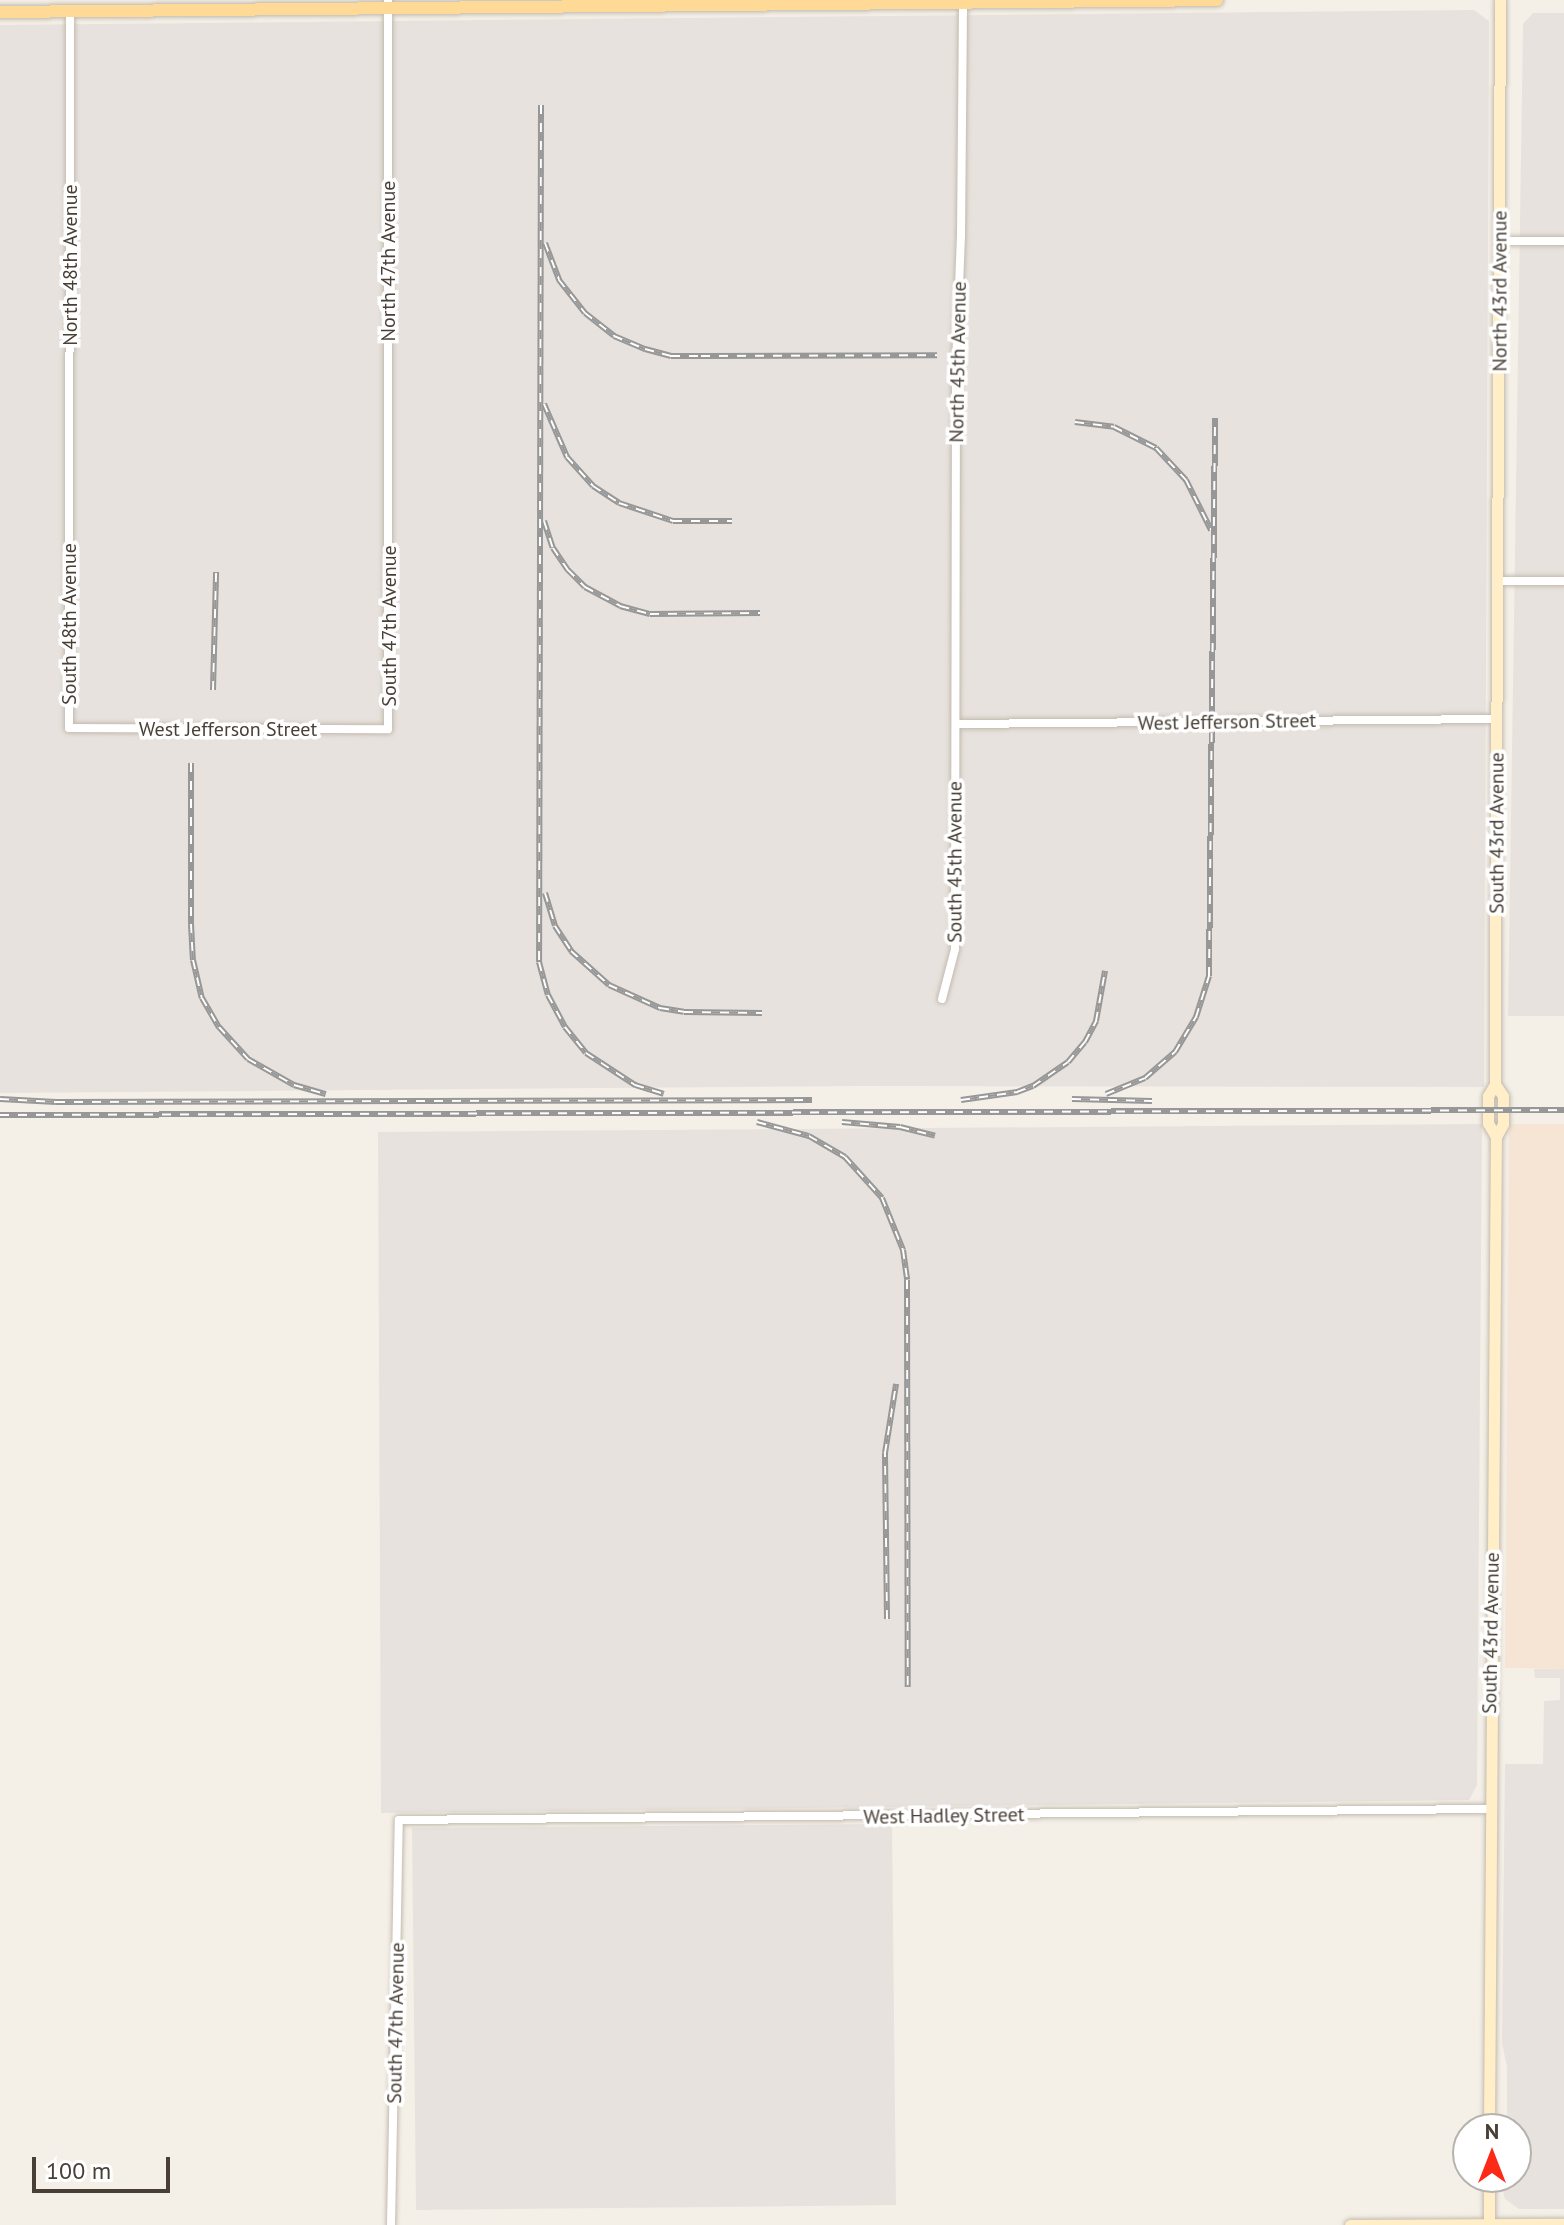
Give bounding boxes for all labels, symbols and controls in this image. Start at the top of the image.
street label: North 47th Avenue [376,180,400,342]
street label: North 48th Avenue [58,184,82,346]
street label: North 43rd Avenue [1488,210,1512,372]
street label: North 45th Avenue [945,281,971,443]
street label: South 48th Avenue [57,543,81,705]
street label: South 47th Avenue [377,545,401,707]
street label: West Jefferson Street [1138,708,1316,736]
street label: West Jefferson Street [139,717,317,741]
street label: South 43rd Avenue [1485,752,1509,914]
street label: South 45th Avenue [943,781,967,943]
street label: South 43rd Avenue [1478,1552,1504,1714]
street label: West Hadley Street [863,1803,1025,1829]
street label: South 47th Avenue [383,1942,409,2104]
north arrow [1452,2113,1532,2193]
text: N [1485,2117,1499,2145]
scale bar [36,2141,174,2191]
text: 100 m [46,2155,111,2186]

